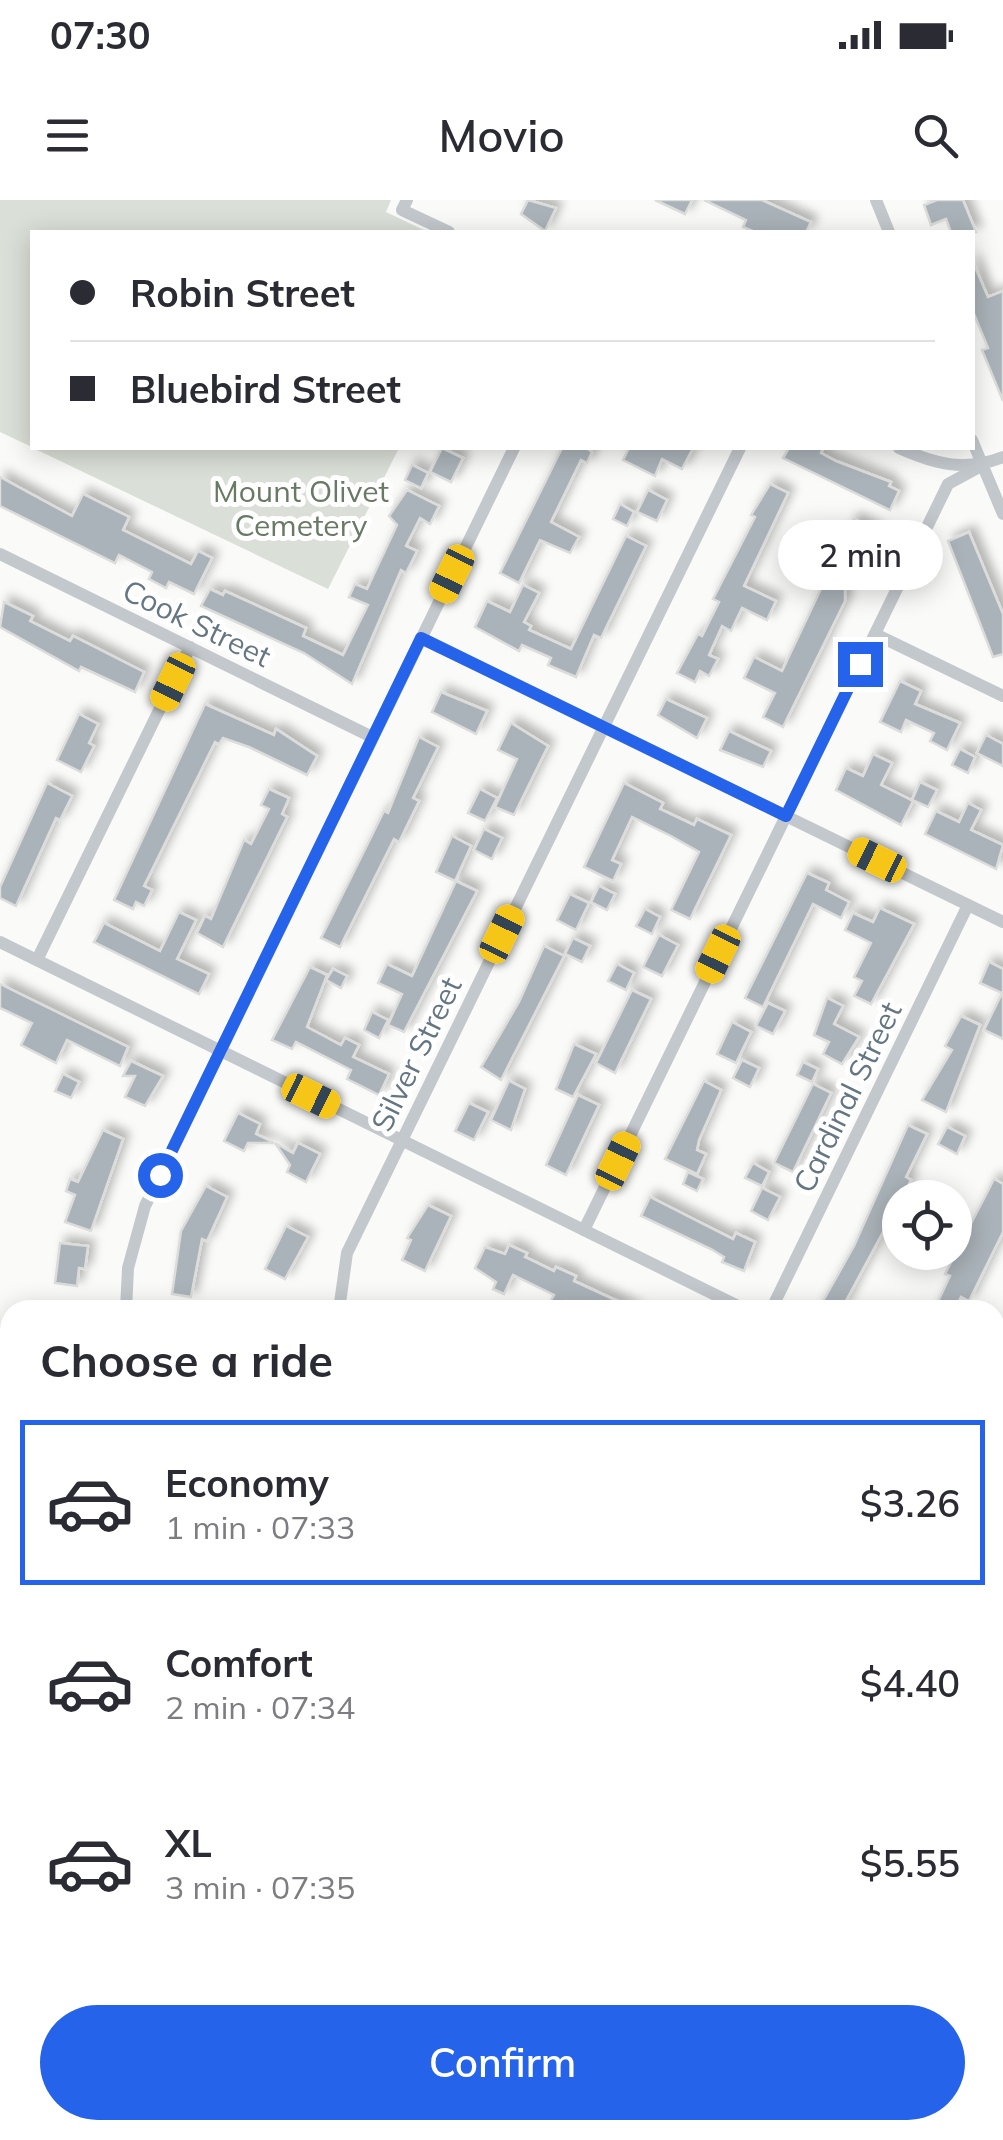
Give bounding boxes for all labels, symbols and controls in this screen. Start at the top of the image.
text: 07:30 [50,11,151,59]
text: Movio [438,107,565,163]
icon: menu [40,108,95,163]
icon: search [908,108,963,163]
text: Robin Street [130,269,355,317]
text: Bluebird Street [130,365,401,413]
park label: Mount Olivet Cemetery [213,472,389,544]
callout: 2 min [778,519,942,589]
text: 2 min [819,535,902,575]
car [425,540,479,608]
street label: Cook Street [117,571,277,675]
route end [838,642,883,687]
car [146,648,200,716]
car [843,833,911,887]
car [475,900,529,968]
car [691,920,745,988]
street label: Silver Street [362,971,470,1137]
street label: Cardinal Street [784,995,910,1199]
car [277,1069,345,1123]
car [591,1127,645,1195]
route start [138,1153,183,1198]
map controls [882,1180,972,1270]
button: locate [882,1180,972,1270]
text: Choose a ride [40,1332,333,1388]
icon: car [45,1458,135,1548]
text: Economy [165,1459,329,1507]
text: $3.26 [860,1479,960,1527]
text: 1 min · 07:33 [165,1507,355,1547]
icon: car [45,1638,135,1728]
text: Comfort [165,1639,313,1687]
text: $4.40 [860,1659,960,1707]
text: 2 min · 07:34 [165,1687,355,1727]
icon: car [45,1818,135,1908]
text: XL [165,1819,212,1867]
text: $5.55 [860,1839,960,1887]
text: 3 min · 07:35 [165,1867,355,1907]
button: Confirm [40,2005,965,2120]

